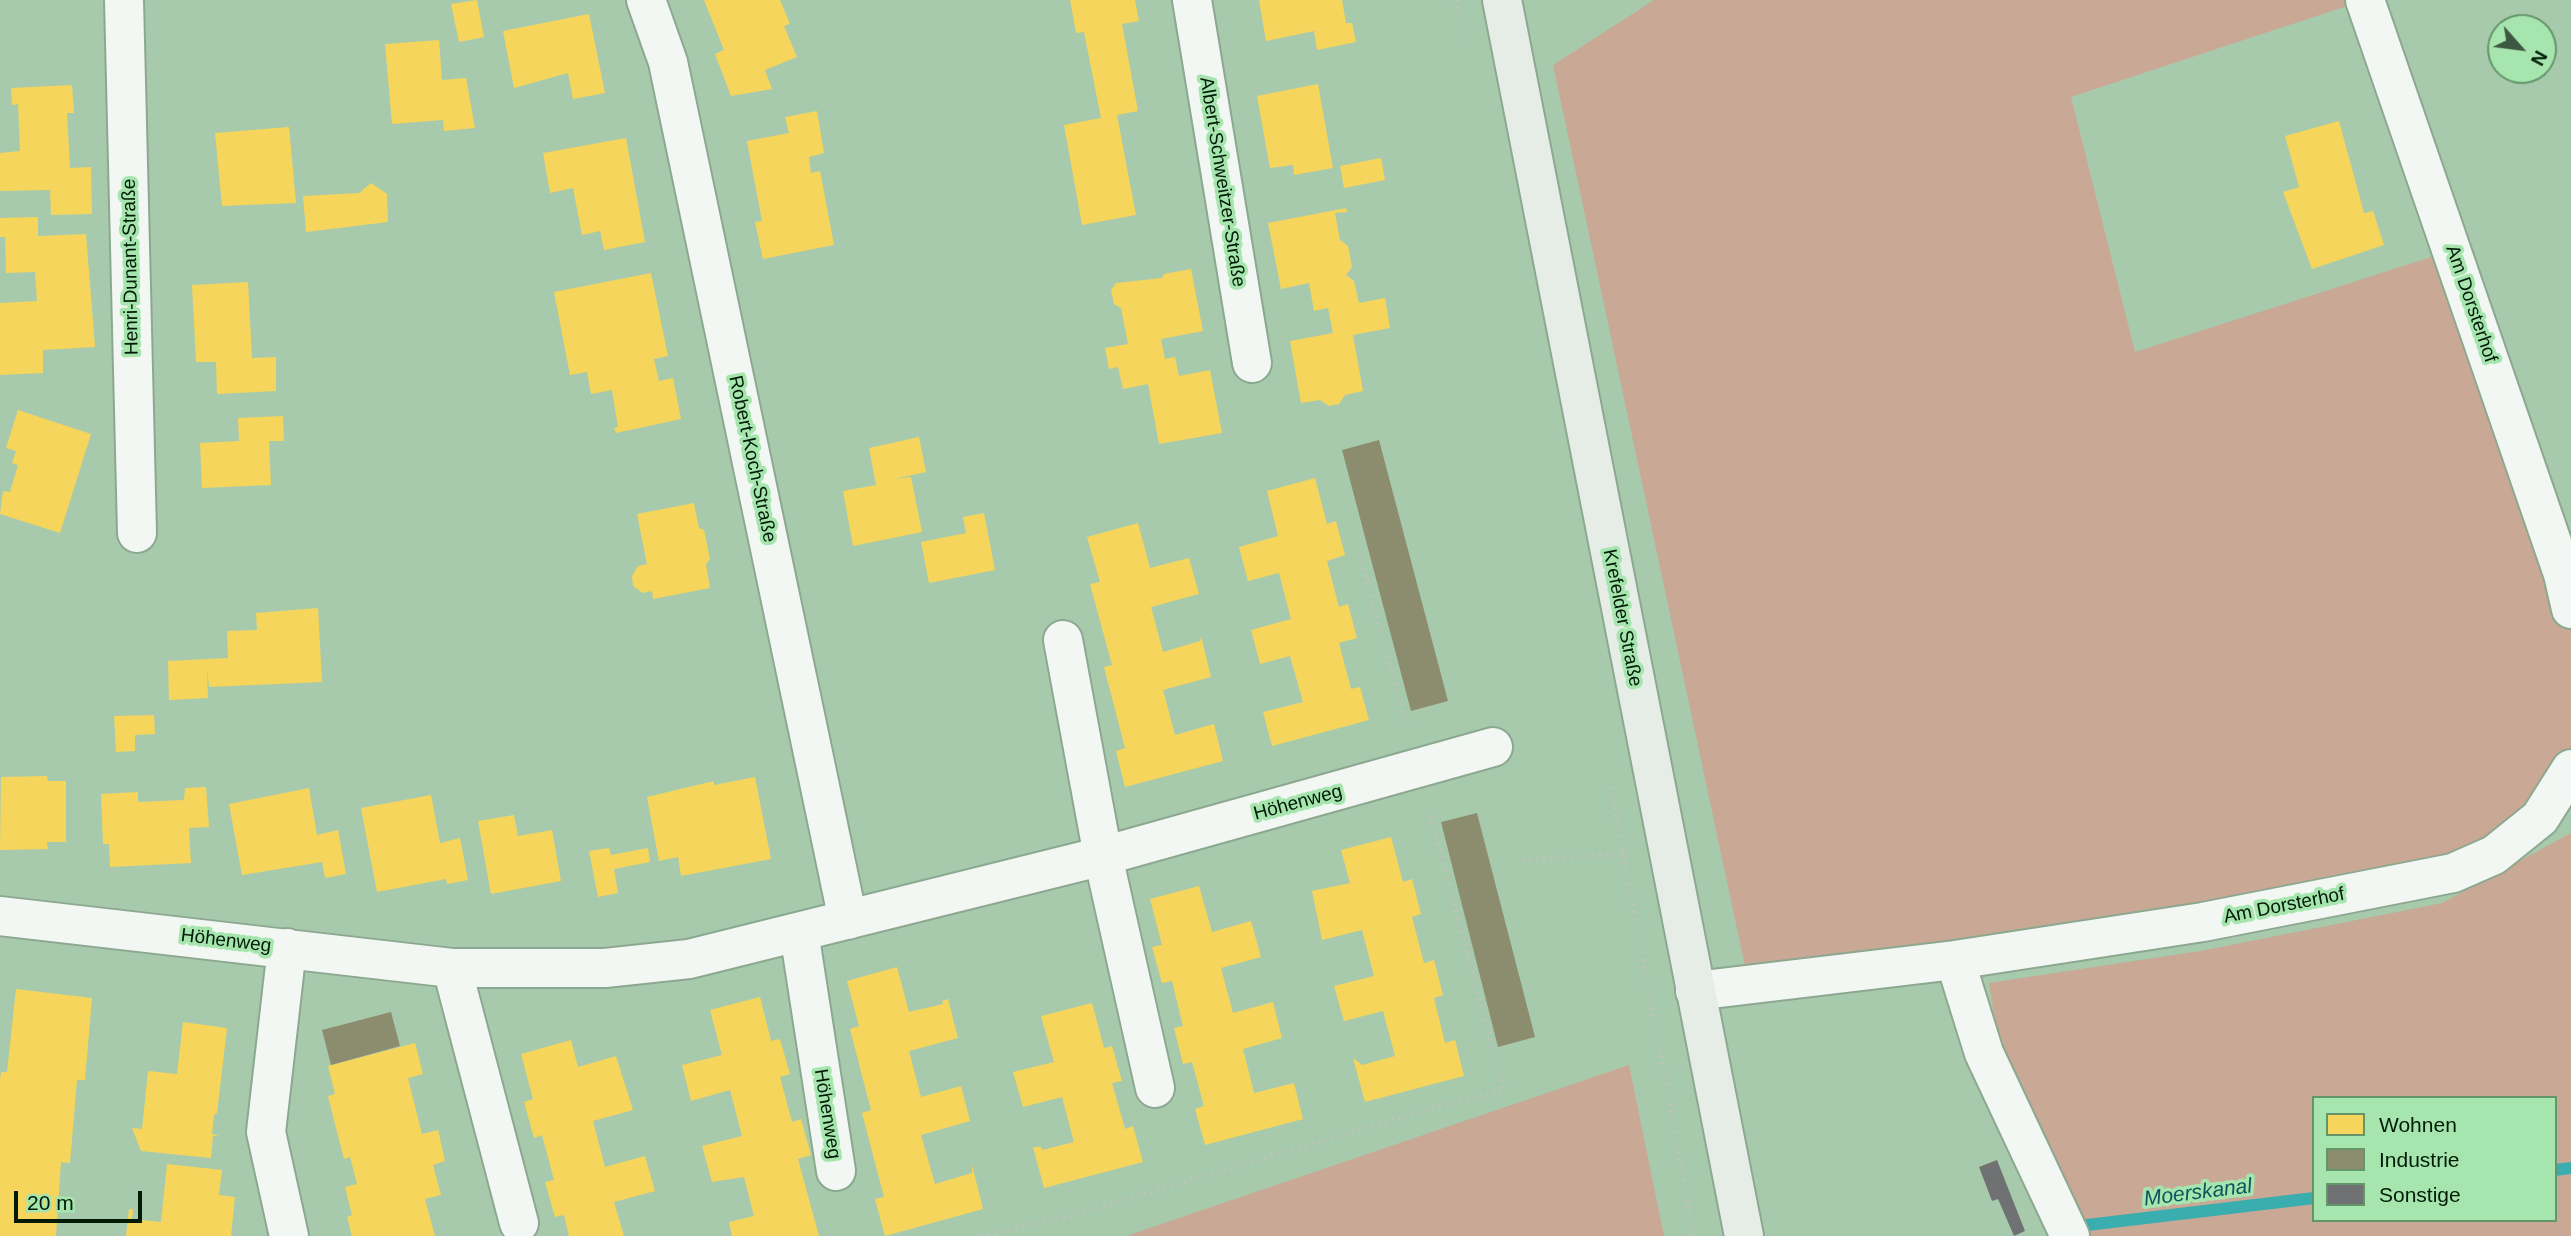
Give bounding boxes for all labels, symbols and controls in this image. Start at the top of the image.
north arrow [2487,14,2557,84]
text: N [2527,47,2552,69]
street label: Albert-Schweitzer-Straße [1194,75,1250,289]
street label: Henri-Dunant-Straße [118,179,144,355]
street label: Am Dorsterhof [2440,242,2502,366]
street label: Robert-Koch-Straße [723,373,781,545]
street label: Krefelder Straße [1598,547,1646,689]
street label: Höhenweg [1251,780,1345,826]
street label: Am Dorsterhof [2222,883,2346,929]
street label: Höhenweg [180,924,272,958]
street label: Höhenweg [809,1067,845,1161]
legend [2312,1096,2557,1222]
text: Wohnen [2379,1113,2457,1136]
text: Industrie [2379,1148,2460,1171]
water label: Moerskanal [2143,1174,2253,1212]
scale bar [18,1176,145,1220]
text: Sonstige [2379,1183,2461,1206]
text: 20 m [27,1191,74,1214]

